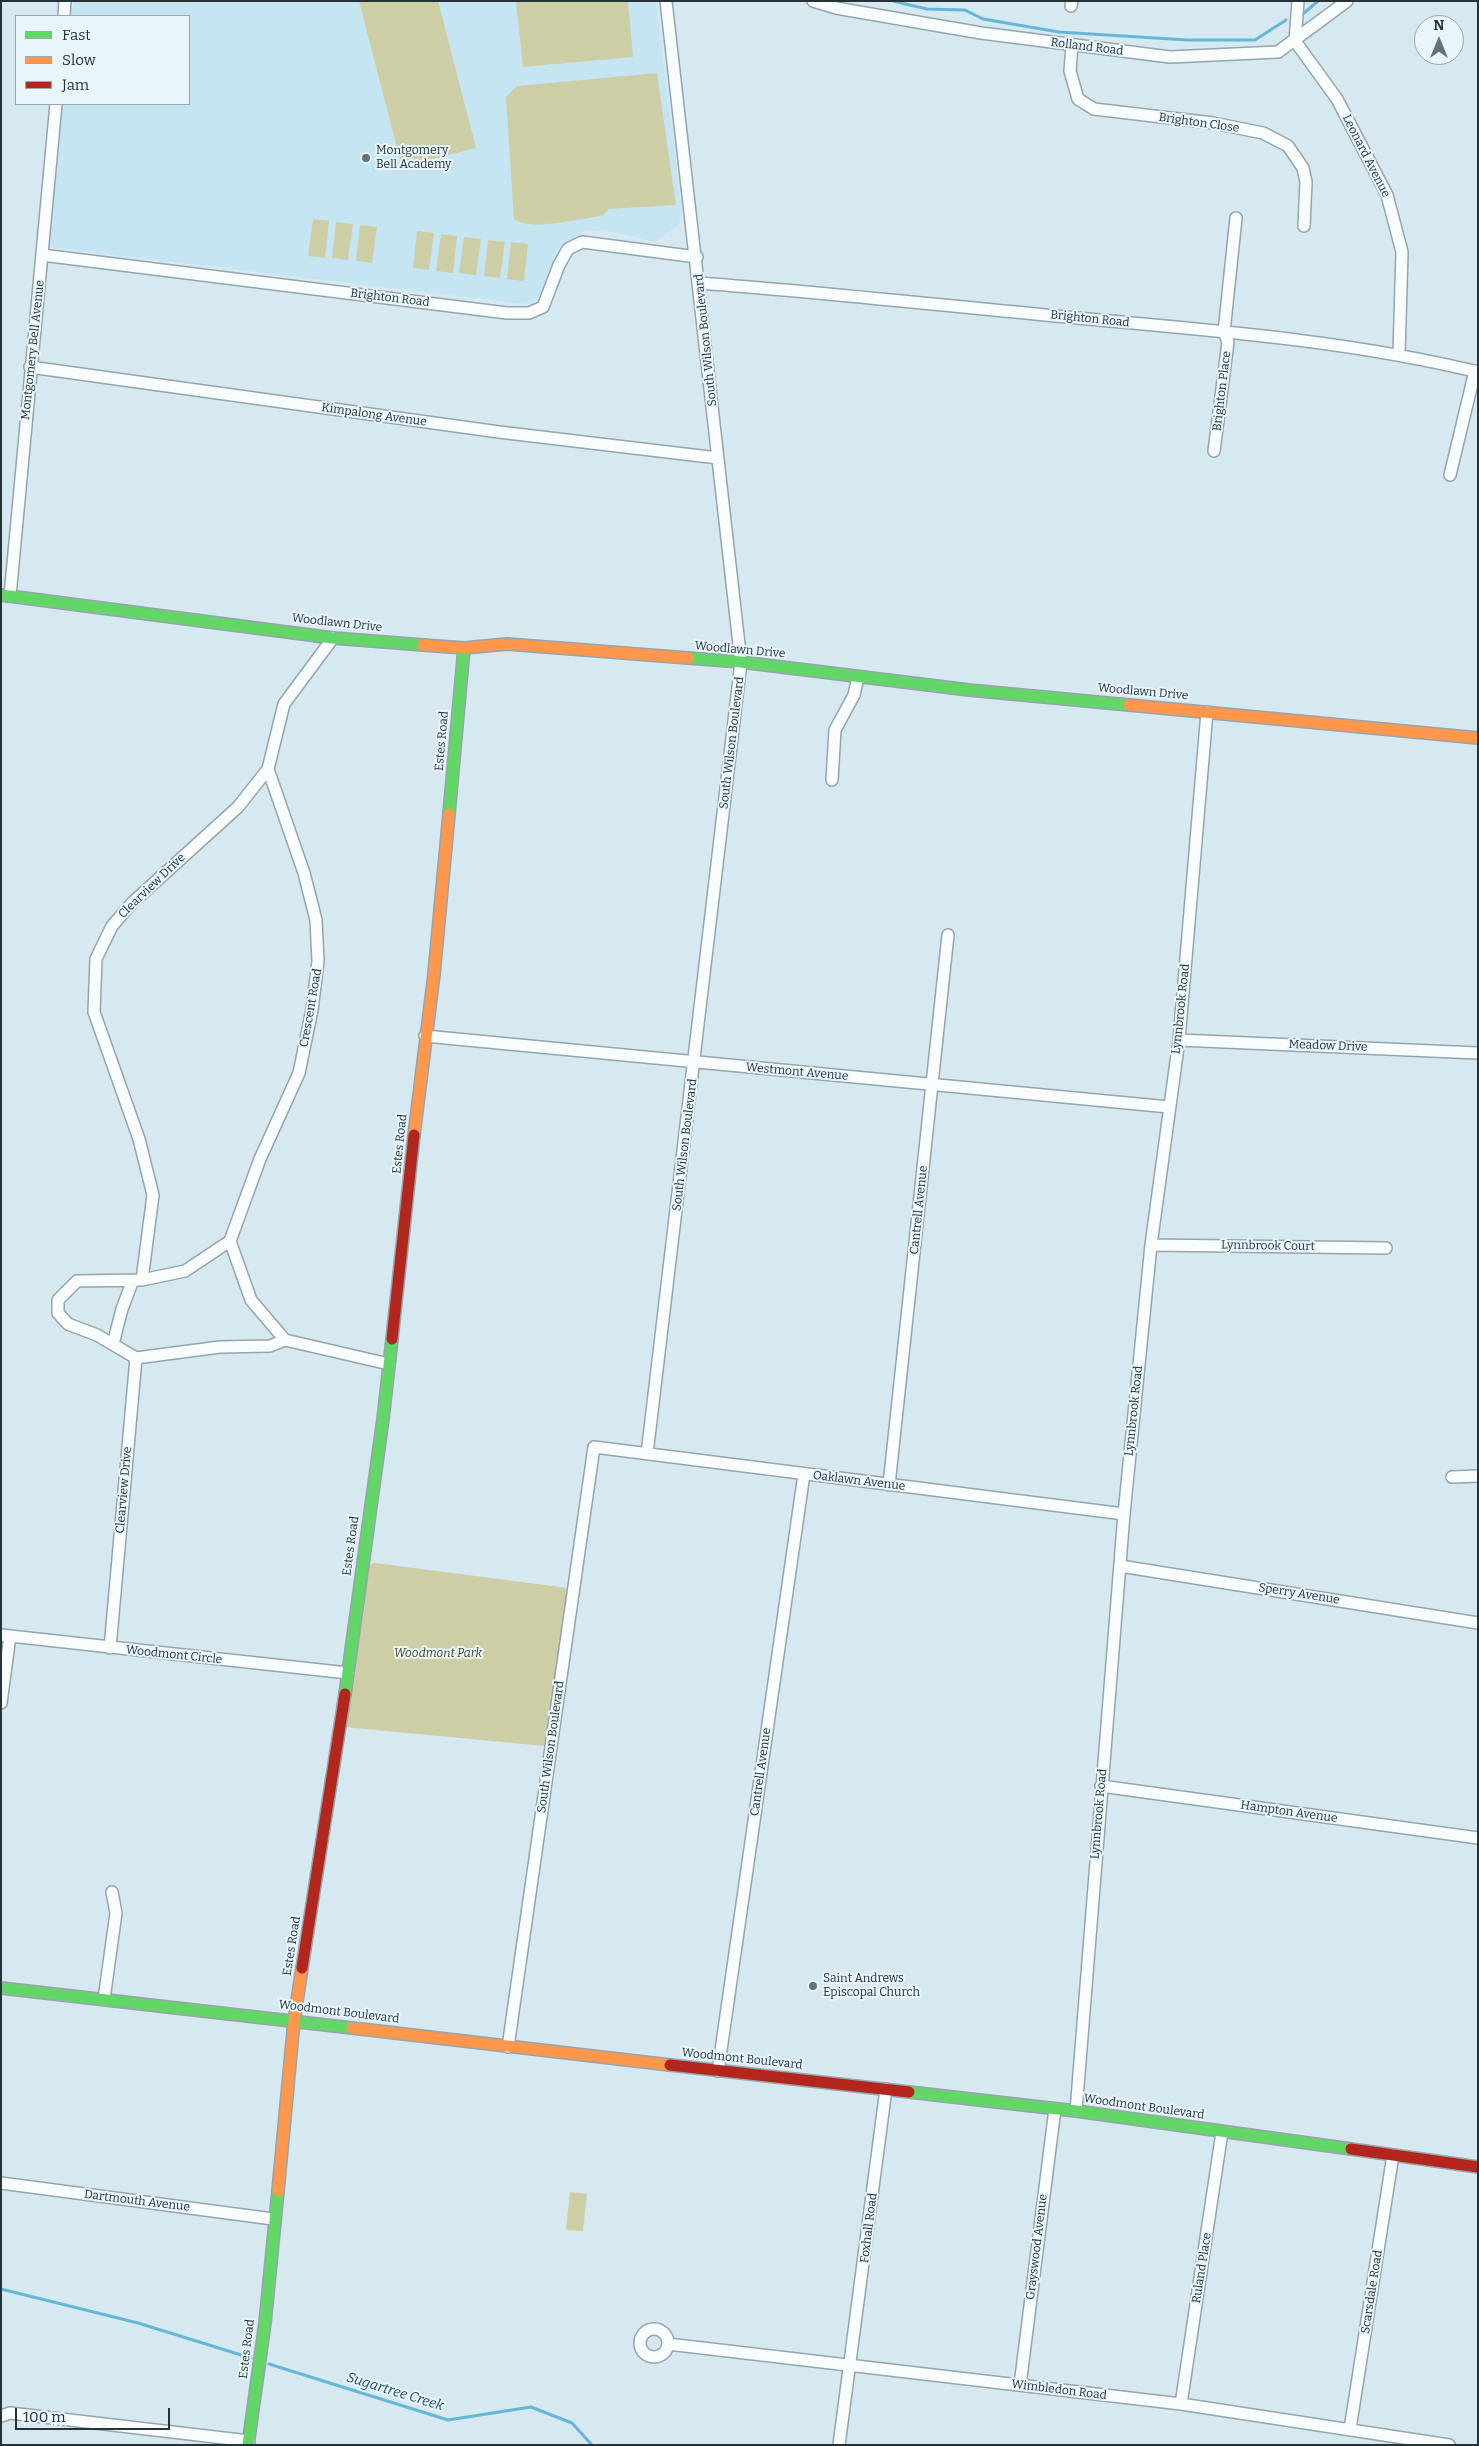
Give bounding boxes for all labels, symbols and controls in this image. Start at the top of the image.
legend [15,15,190,105]
north arrow [1414,15,1464,65]
text: N [1434,17,1444,34]
text: Fast [62,26,91,44]
street label: Rolland Road [1050,35,1124,59]
text: Slow [62,51,96,69]
text: Jam [62,76,89,94]
street label: Brighton Close [1158,110,1240,136]
street label: Leonard Avenue [1339,112,1393,200]
place label: Montgomery Bell Academy [376,144,451,172]
marker: Montgomery Bell Academy [360,152,372,164]
street label: South Wilson Boulevard [692,273,720,407]
street label: Montgomery Bell Avenue [18,279,48,421]
street label: Brighton Road [350,286,430,310]
street label: Brighton Road [1050,308,1130,330]
street label: Brighton Place [1210,350,1234,432]
street label: Kimpalong Avenue [320,400,428,430]
street label: Woodlawn Drive [291,611,383,635]
street label: Woodlawn Drive [694,639,786,661]
street label: South Wilson Boulevard [717,676,747,810]
street label: Woodlawn Drive [1097,681,1189,703]
street label: Estes Road [432,710,452,772]
street label: Clearview Drive [116,851,188,921]
street label: Lynnbrook Road [1169,963,1193,1055]
street label: Crescent Road [297,967,325,1049]
street label: Meadow Drive [1288,1037,1368,1055]
street label: Westmont Avenue [745,1060,849,1084]
street label: South Wilson Boulevard [670,1078,700,1212]
street label: Estes Road [390,1113,410,1175]
street label: Cantrell Avenue [907,1165,931,1255]
street label: Lynnbrook Court [1221,1238,1315,1254]
street label: Lynnbrook Road [1122,1365,1146,1457]
street label: Clearview Drive [113,1446,135,1534]
street label: Oaklawn Avenue [812,1468,906,1494]
street label: Estes Road [340,1515,362,1577]
street label: Sperry Avenue [1257,1580,1341,1608]
street label: Woodmont Circle [125,1643,223,1667]
park label: Woodmont Park [394,1647,482,1661]
street label: South Wilson Boulevard [535,1680,567,1814]
street label: Cantrell Avenue [748,1727,774,1817]
street label: Lynnbrook Road [1088,1768,1110,1860]
street label: Hampton Avenue [1240,1798,1338,1826]
street label: Estes Road [280,1915,304,1977]
place label: Saint Andrews Episcopal Church [823,1972,920,2000]
marker: Saint Andrews Episcopal Church [807,1980,819,1992]
street label: Woodmont Boulevard [278,1997,400,2027]
street label: Woodmont Boulevard [681,2045,803,2073]
street label: Woodmont Boulevard [1083,2091,1205,2123]
street label: Dartmouth Avenue [83,2187,191,2215]
street label: Foxhall Road [858,2192,880,2264]
street label: Grayswood Avenue [1023,2193,1051,2301]
street label: Ruland Place [1189,2232,1215,2304]
street label: Scarsdale Road [1358,2249,1386,2335]
street label: Estes Road [236,2318,258,2380]
water label: Sugartree Creek [344,2369,446,2415]
street label: Wimbledon Road [1010,2377,1108,2403]
scale bar [18,2398,172,2430]
text: 100 m [23,2408,66,2426]

